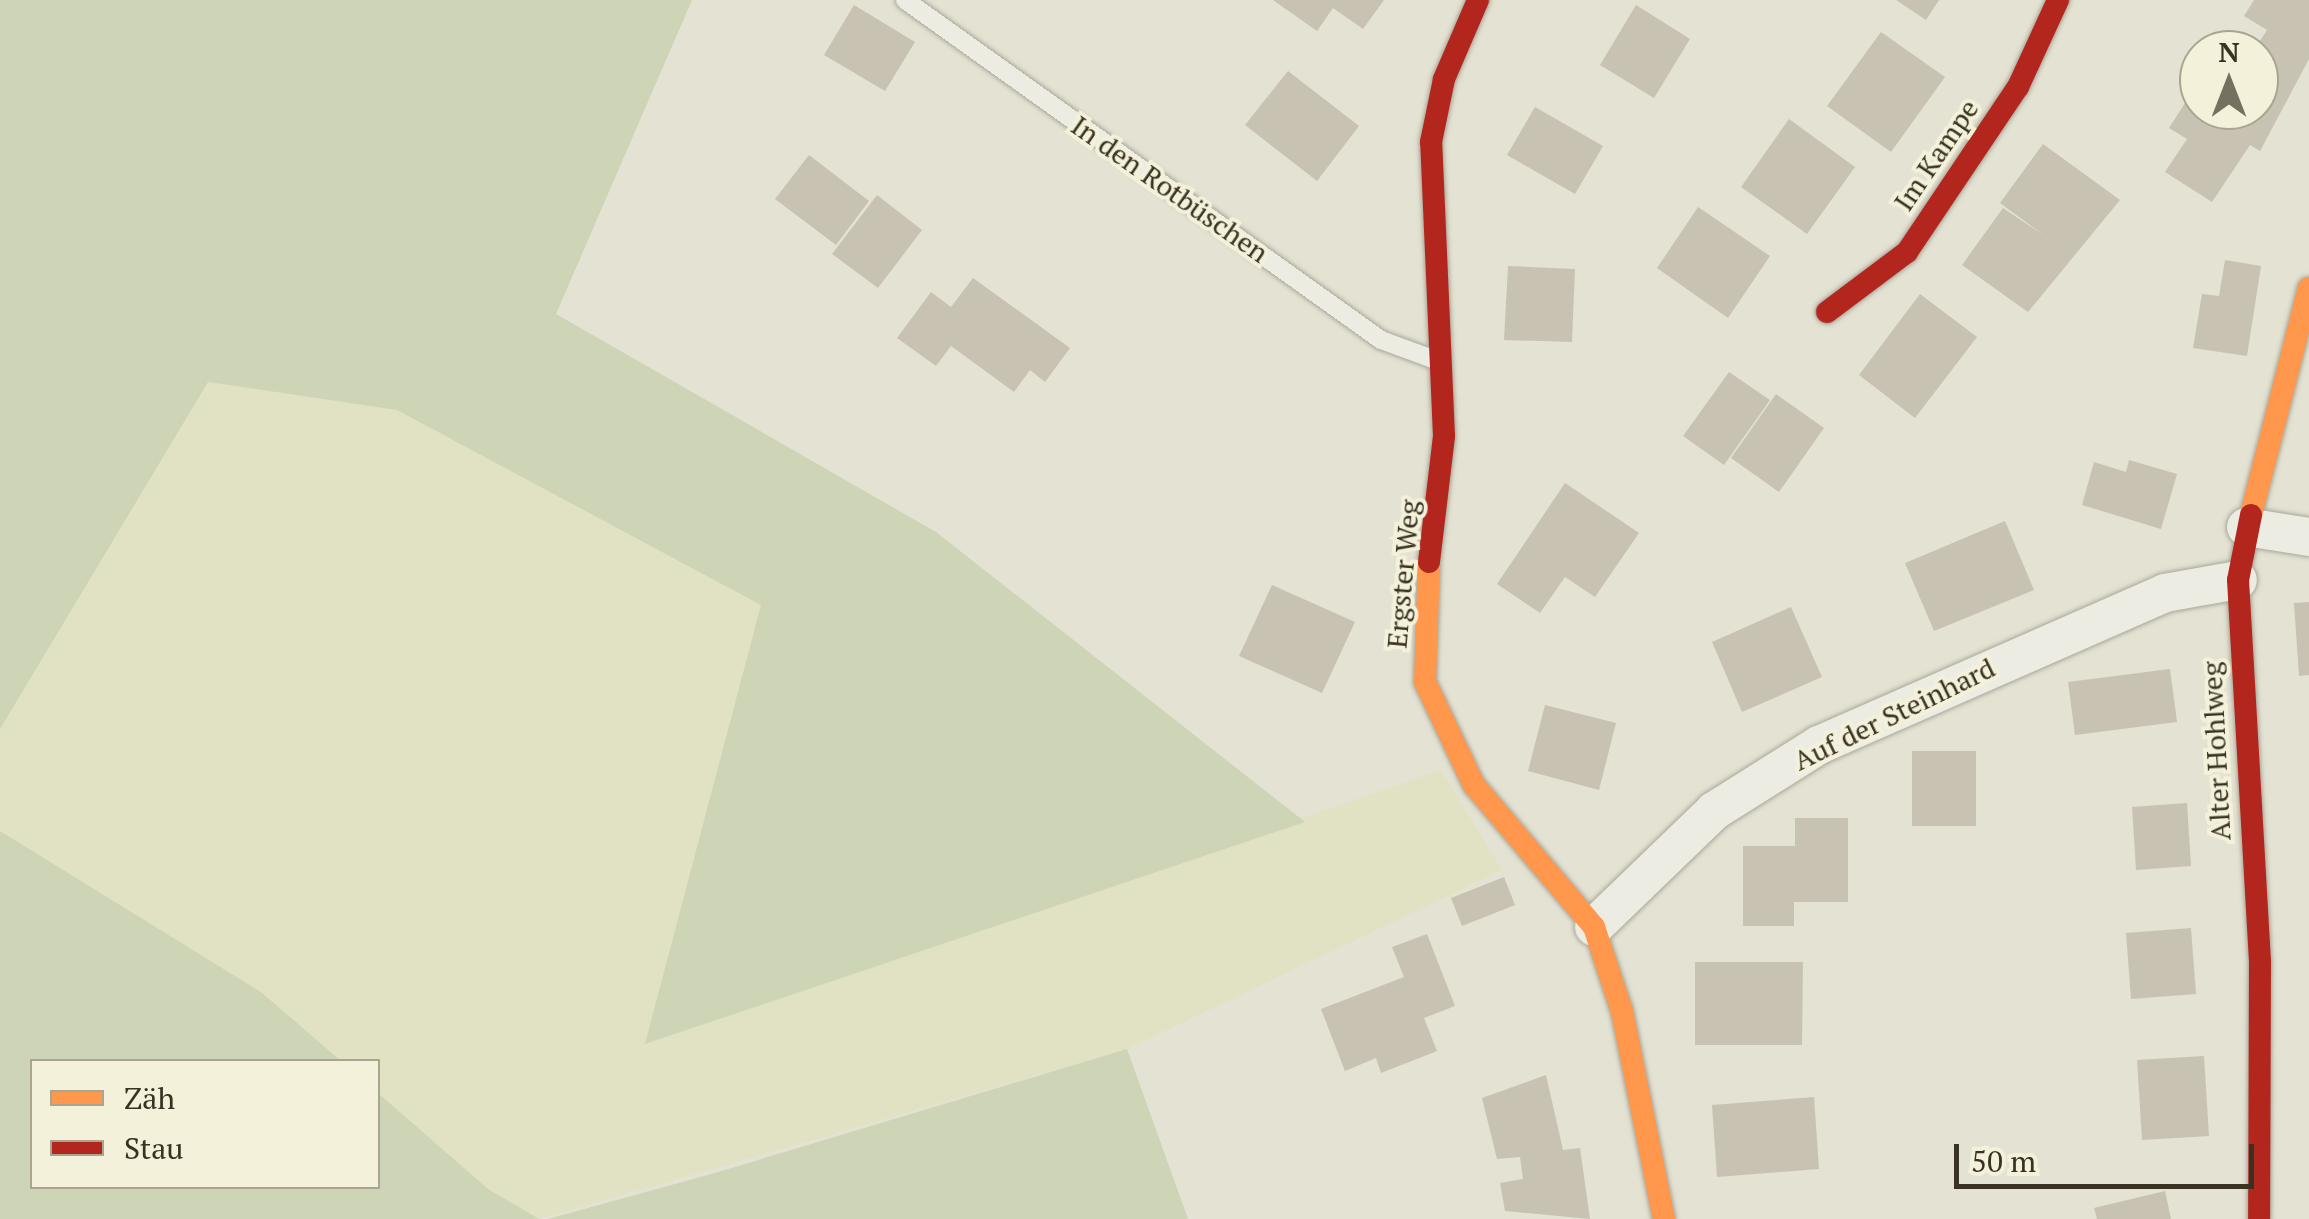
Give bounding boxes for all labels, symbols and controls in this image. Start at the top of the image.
north arrow [2179,30,2279,130]
text: N [2218,33,2240,70]
street label: Im Kampe [1887,93,1985,217]
street label: In den Rotbüschen [1065,108,1275,270]
street label: Ergster Weg [1380,498,1426,650]
street label: Auf der Steinhard [1788,651,2000,777]
street label: Alter Hohlweg [2195,661,2237,841]
legend [30,1059,380,1189]
text: Zäh [124,1078,175,1118]
scale bar [1959,1124,2259,1186]
text: Stau [124,1128,184,1168]
text: 50 m [1971,1141,2036,1181]

